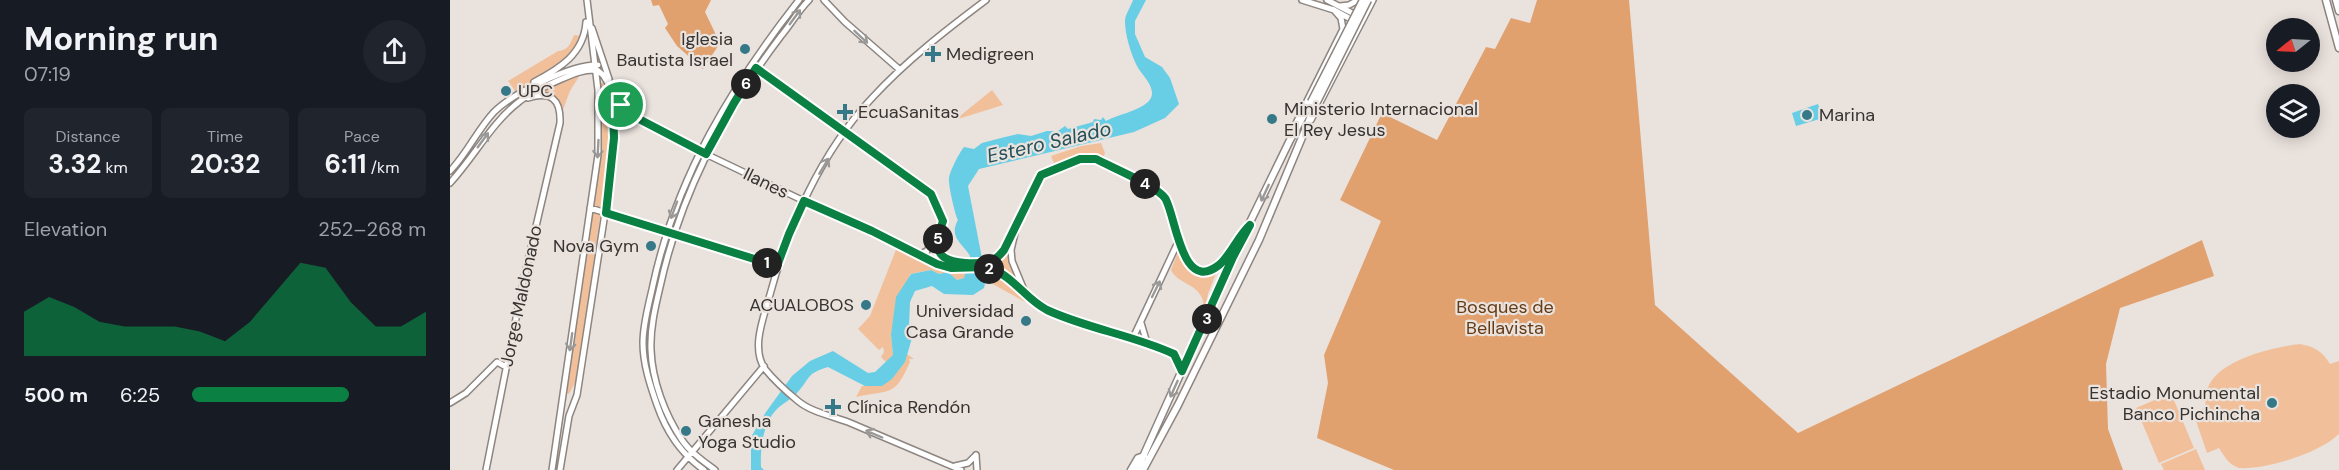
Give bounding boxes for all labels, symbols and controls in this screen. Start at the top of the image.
one-way arrow [789,10,802,26]
text: Morning run [24,17,218,60]
north arrow [2266,18,2320,72]
map controls [2266,18,2320,138]
button: share [363,20,426,83]
place label: Iglesia Bautista Israel [616,27,733,72]
one-way arrow [853,30,868,44]
marker: Iglesia Bautista Israel [738,42,752,56]
place label: Medigreen [946,42,1034,66]
marker: Medigreen [924,45,942,63]
text: 07:19 [24,61,71,87]
pin: 6 [731,69,761,99]
text: 6 [741,73,751,94]
place label: UPC [518,79,553,103]
pin [595,79,646,130]
marker: UPC [499,84,513,98]
button: layers [2266,84,2320,138]
icon: arrive [604,88,637,121]
place label: Ministerio Internacional El Rey Jesus [1284,97,1478,142]
place label: EcuaSanitas [858,100,959,124]
marker: EcuaSanitas [836,103,854,121]
place label: Marina [1819,103,1875,127]
marker: Marina [1800,108,1814,122]
marker: Ministerio Internacional El Rey Jesus [1265,112,1279,126]
water label: Estero Salado [984,115,1114,169]
text: Distance [56,126,120,147]
text: Time [207,126,243,147]
text: Pace [344,126,380,147]
one-way arrow [477,132,490,148]
one-way arrow [592,138,603,158]
text: 3.32 [48,147,101,181]
text: 20:32 [190,147,260,181]
text: 6:11 [325,147,367,181]
text: km [101,157,128,178]
text: /km [367,157,399,178]
one-way arrow [818,158,830,175]
street label: Ilanes [739,162,793,204]
pin: 4 [1130,169,1160,199]
text: 4 [1140,173,1150,194]
one-way arrow [1259,184,1271,202]
one-way arrow [668,201,679,219]
text: Elevation [24,216,107,242]
text: 252–268 m [318,216,426,242]
street label: Jorge Maldonado [494,223,548,369]
pin: 5 [923,224,953,254]
text: 5 [933,228,943,249]
place label: Nova Gym [553,234,639,258]
marker: Nova Gym [644,239,658,253]
pin: 1 [752,248,782,278]
text: 1 [764,252,770,273]
pin: 2 [974,254,1004,284]
text: 2 [984,258,994,279]
one-way arrow [1151,281,1163,299]
place label: ACUALOBOS [749,293,854,317]
park label: Bosques de Bellavista [1456,295,1554,340]
marker: ACUALOBOS [859,298,873,312]
place label: Universidad Casa Grande [906,299,1014,344]
pin: 3 [1192,304,1222,334]
text: 3 [1202,308,1212,329]
marker: Universidad Casa Grande [1019,314,1033,328]
one-way arrow [565,331,576,351]
one-way arrow [1168,379,1179,398]
place label: Estadio Monumental Banco Pichincha [2089,381,2260,426]
text: 500 m [24,382,88,408]
text: 6:25 [120,382,160,408]
place label: Clínica Rendón [847,395,970,419]
marker: Estadio Monumental Banco Pichincha [2265,396,2279,410]
marker: Clínica Rendón [824,398,842,416]
place label: Ganesha Yoga Studio [698,409,796,454]
marker: Ganesha Yoga Studio [679,424,693,438]
one-way arrow [866,428,884,439]

